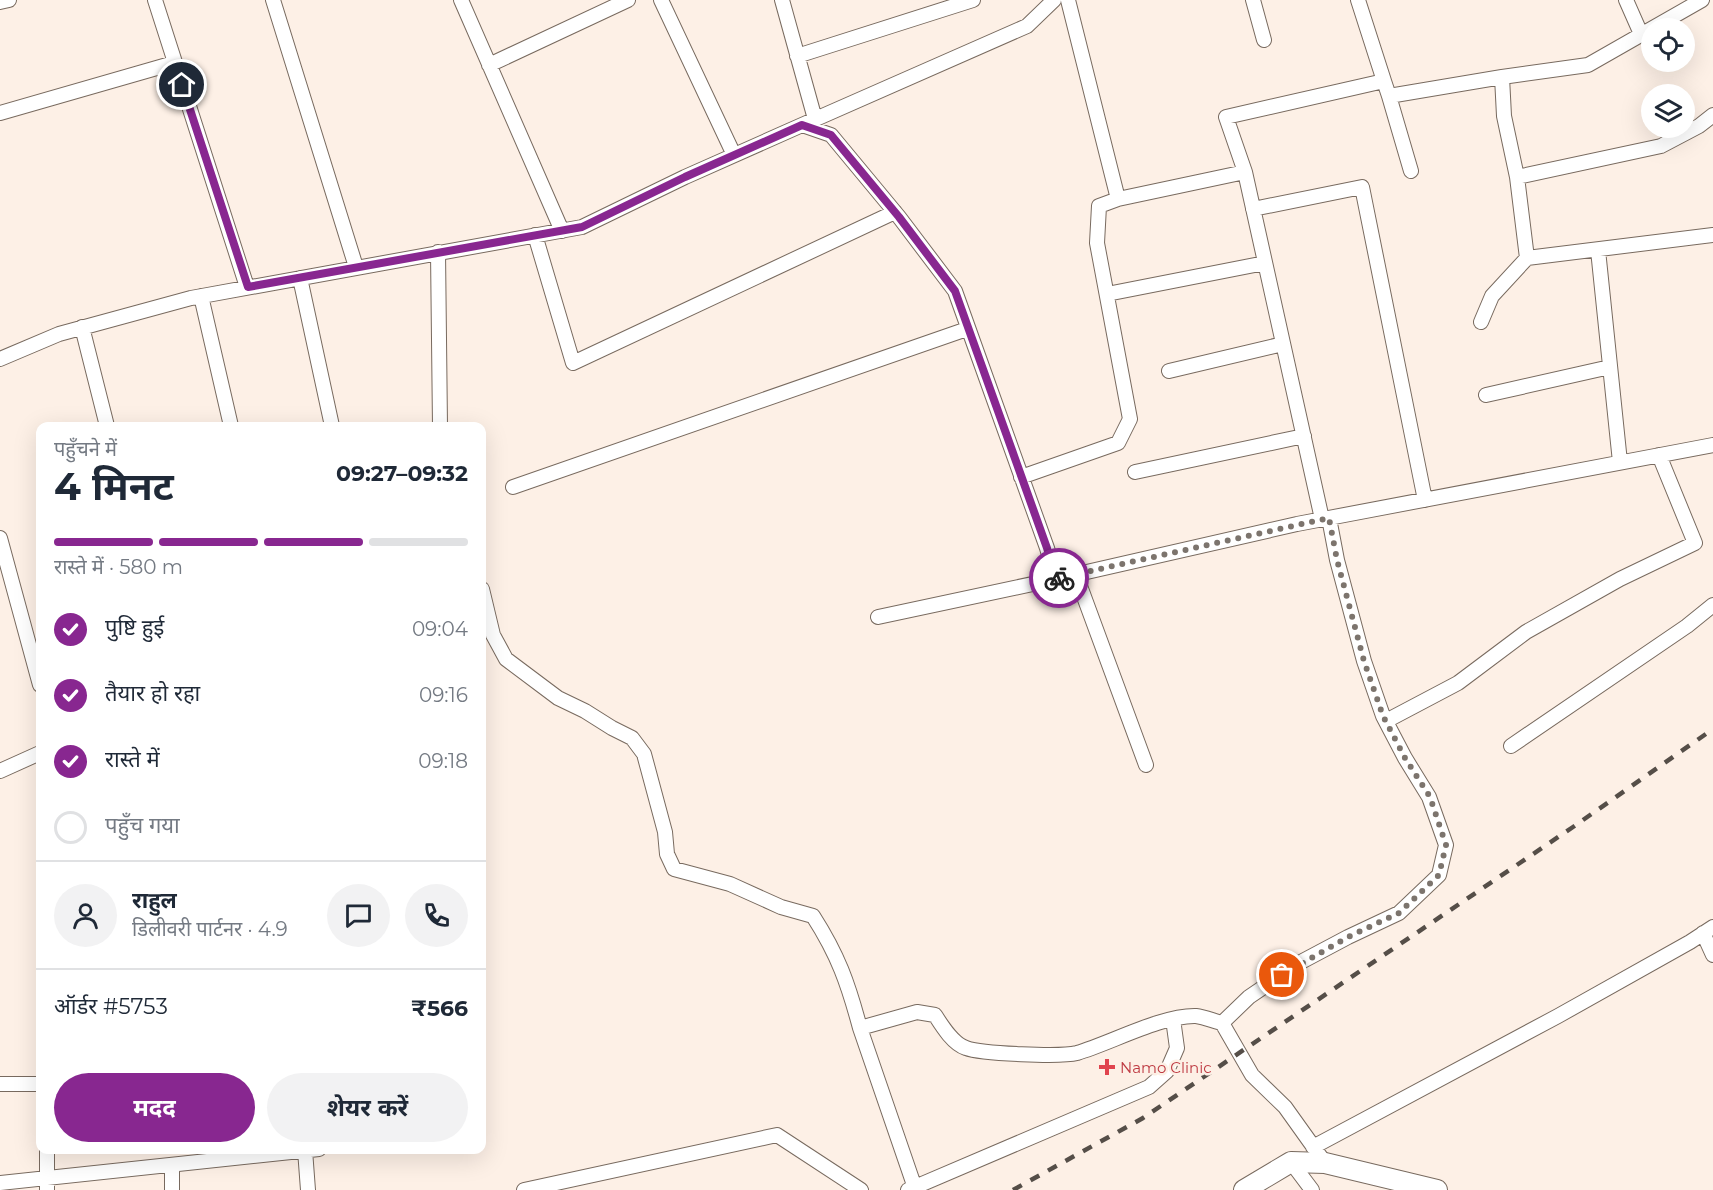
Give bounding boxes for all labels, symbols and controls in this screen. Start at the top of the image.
map controls [1641,18,1695,138]
button: locate [1641,18,1695,72]
pin [156,59,207,110]
icon: home [165,68,198,101]
button: layers [1641,84,1695,138]
text: पहुँचने में [54,437,117,461]
text: 09:27–09:32 [336,460,468,487]
text: 4 मिनट [54,462,174,510]
courier [1029,548,1089,608]
text: रास्ते में · 580 m [54,555,183,579]
icon: bike [1043,562,1076,595]
icon: check [54,613,87,646]
text: पुष्टि हुई [105,614,164,641]
text: 09:04 [412,617,468,641]
icon: check [54,679,87,712]
text: तैयार हो रहा [105,680,200,707]
text: 09:16 [419,683,468,707]
icon: check [54,745,87,778]
text: रास्ते में [105,746,160,773]
text: 09:18 [418,749,468,773]
text: पहुँच गया [105,812,180,839]
button: person [54,884,117,947]
button: chat [327,884,390,947]
button: phone [405,884,468,947]
text: राहुल [132,887,177,914]
text: डिलीवरी पार्टनर · 4.9 [132,917,288,941]
pin [1256,949,1307,1000]
icon: bag [1265,958,1298,991]
text: ऑर्डर #5753 [54,993,168,1020]
text: ₹566 [411,995,468,1022]
marker: Namo Clinic [1098,1058,1116,1076]
place label: Namo Clinic [1120,1058,1212,1077]
button: मदद [54,1073,255,1142]
button: शेयर करें [267,1073,468,1142]

